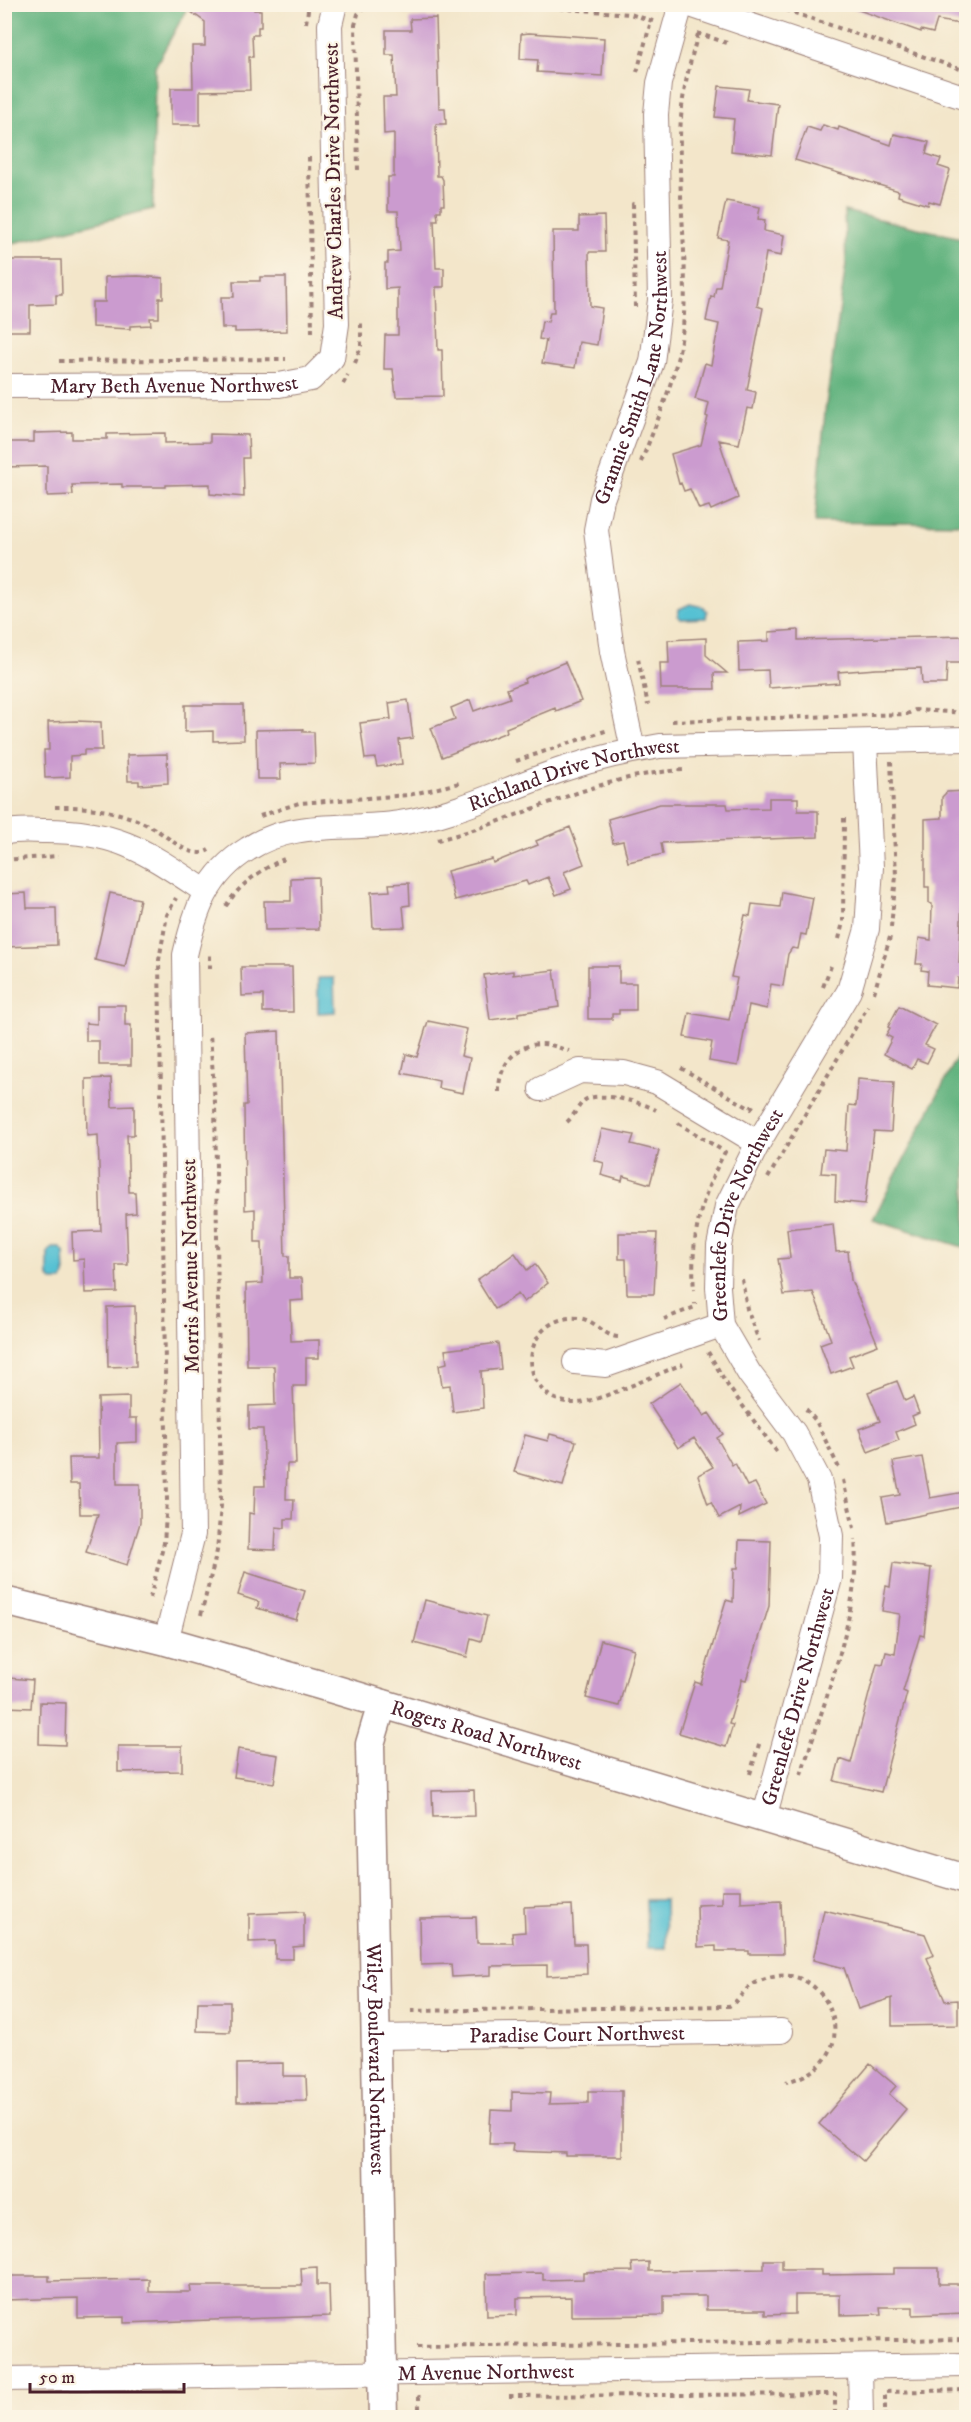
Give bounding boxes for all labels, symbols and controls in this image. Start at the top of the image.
street label: Andrew Charles Drive Northwest [319,42,349,320]
street label: Grannie Smith Lane Northwest [589,250,674,509]
street label: Mary Beth Avenue Northwest [50,370,301,400]
street label: Richland Drive Northwest [465,734,680,818]
street label: Greenlefe Drive Northwest [706,1104,790,1323]
street label: Morris Avenue Northwest [176,1158,206,1374]
street label: Greenlefe Drive Northwest [756,1584,841,1809]
street label: Rogers Road Northwest [387,1695,585,1777]
street label: Wiley Boulevard Northwest [360,1942,390,2176]
street label: Paradise Court Northwest [469,2020,685,2050]
scale bar [30,2356,184,2394]
street label: M Avenue Northwest [397,2359,575,2387]
text: 50 m [39,2367,75,2389]

